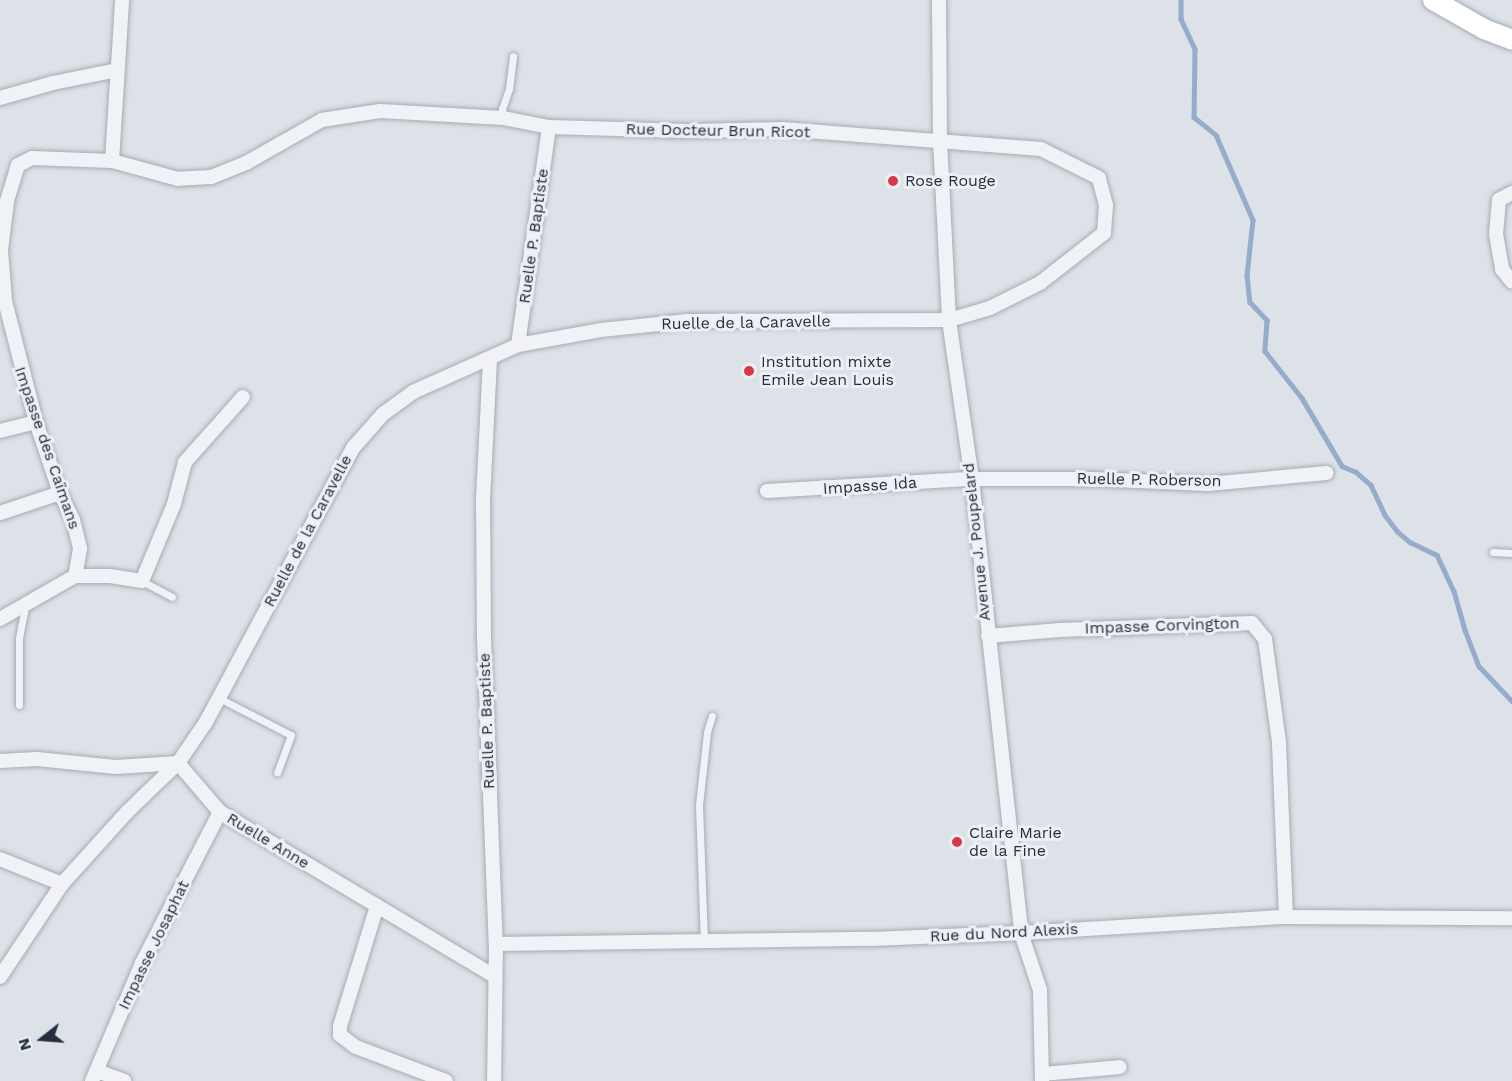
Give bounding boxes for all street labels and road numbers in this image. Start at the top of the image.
street label: Rue Docteur Brun Ricot [625,120,811,142]
street label: Ruelle P. Baptiste [515,167,553,305]
street label: Ruelle de la Caravelle [661,312,831,334]
street label: Impasse des Caïmans [10,364,84,532]
street label: Ruelle de la Caravelle [260,451,356,611]
street label: Avenue J. Poupelard [959,462,995,622]
street label: Ruelle P. Roberson [1076,469,1222,491]
street label: Impasse Ida [822,473,918,499]
street label: Impasse Corvington [1084,614,1240,638]
street label: Ruelle P. Baptiste [475,653,499,789]
street label: Ruelle Anne [223,809,313,873]
street label: Impasse Josaphat [114,877,194,1013]
street label: Rue du Nord Alexis [929,920,1079,946]

